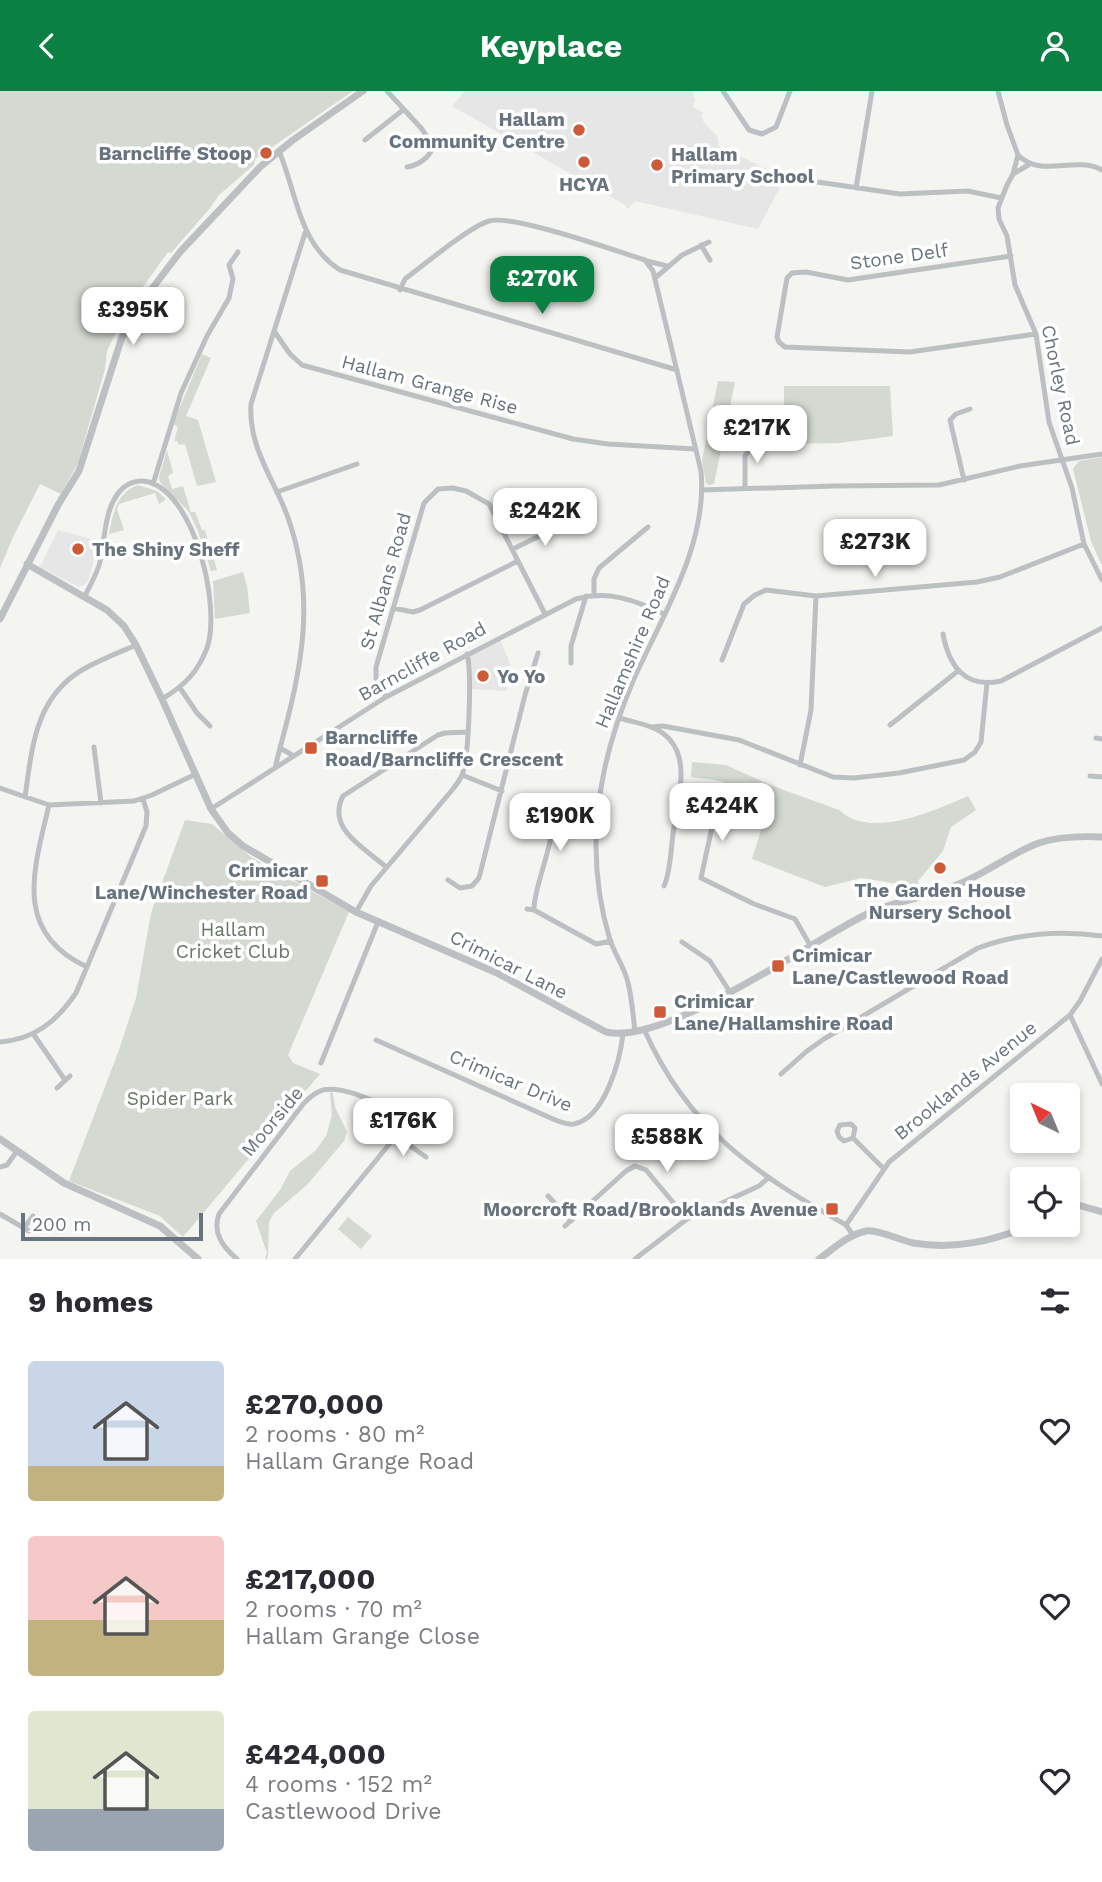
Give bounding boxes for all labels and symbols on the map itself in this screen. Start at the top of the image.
place label: Hallam Community Centre [389,108,565,153]
marker: Hallam Community Centre [571,122,587,138]
place label: Barncliffe Stoop [98,142,252,165]
place label: Hallam Primary School [671,143,815,188]
marker: Barncliffe Stoop [258,145,274,161]
marker: HCYA [576,154,592,170]
marker: Hallam Primary School [649,157,665,173]
place label: HCYA [559,173,609,196]
street label: Stone Delf [849,238,950,275]
pin: £270K [493,257,591,316]
pin: £395K [84,287,182,347]
street label: Chorley Road [1037,323,1084,447]
street label: Hallam Grange Rise [339,350,520,419]
pin: £217K [708,405,806,465]
pin: £242K [496,489,594,548]
street label: St Albans Road [355,510,416,652]
pin: £273K [826,519,924,579]
place label: The Shiny Sheff [92,538,240,561]
marker: The Shiny Sheff [70,541,86,557]
street label: Hallamshire Road [590,573,675,732]
street label: Barncliffe Road [354,617,490,706]
place label: Yo Yo [497,665,546,688]
marker: Yo Yo [475,668,491,684]
place label: Barncliffe Road/Barncliffe Crescent [325,726,564,771]
marker: Barncliffe Road/Barncliffe Crescent [303,740,319,756]
pin: £424K [673,783,771,843]
pin: £190K [511,793,609,853]
place label: Crimicar Lane/Winchester Road [95,859,309,904]
marker: The Garden House Nursery School [932,860,948,876]
marker: Crimicar Lane/Winchester Road [314,873,330,889]
place label: The Garden House Nursery School [854,879,1026,924]
park label: Hallam Cricket Club [176,918,290,963]
street label: Crimicar Lane [446,925,571,1004]
place label: Crimicar Lane/Castlewood Road [792,944,1009,989]
marker: Crimicar Lane/Castlewood Road [770,958,786,974]
place label: Crimicar Lane/Hallamshire Road [674,990,893,1035]
marker: Crimicar Lane/Hallamshire Road [652,1004,668,1020]
street label: Brooklands Avenue [889,1016,1041,1145]
street label: Crimicar Drive [446,1044,576,1117]
street label: Moorside [237,1082,308,1161]
north arrow [1010,1083,1080,1153]
park label: Spider Park [127,1087,234,1110]
pin: £176K [354,1098,452,1158]
pin: £588K [618,1115,716,1174]
place label: Moorcroft Road/Brooklands Avenue [483,1198,818,1221]
marker: Moorcroft Road/Brooklands Avenue [824,1201,840,1217]
scale bar [21,1210,203,1242]

